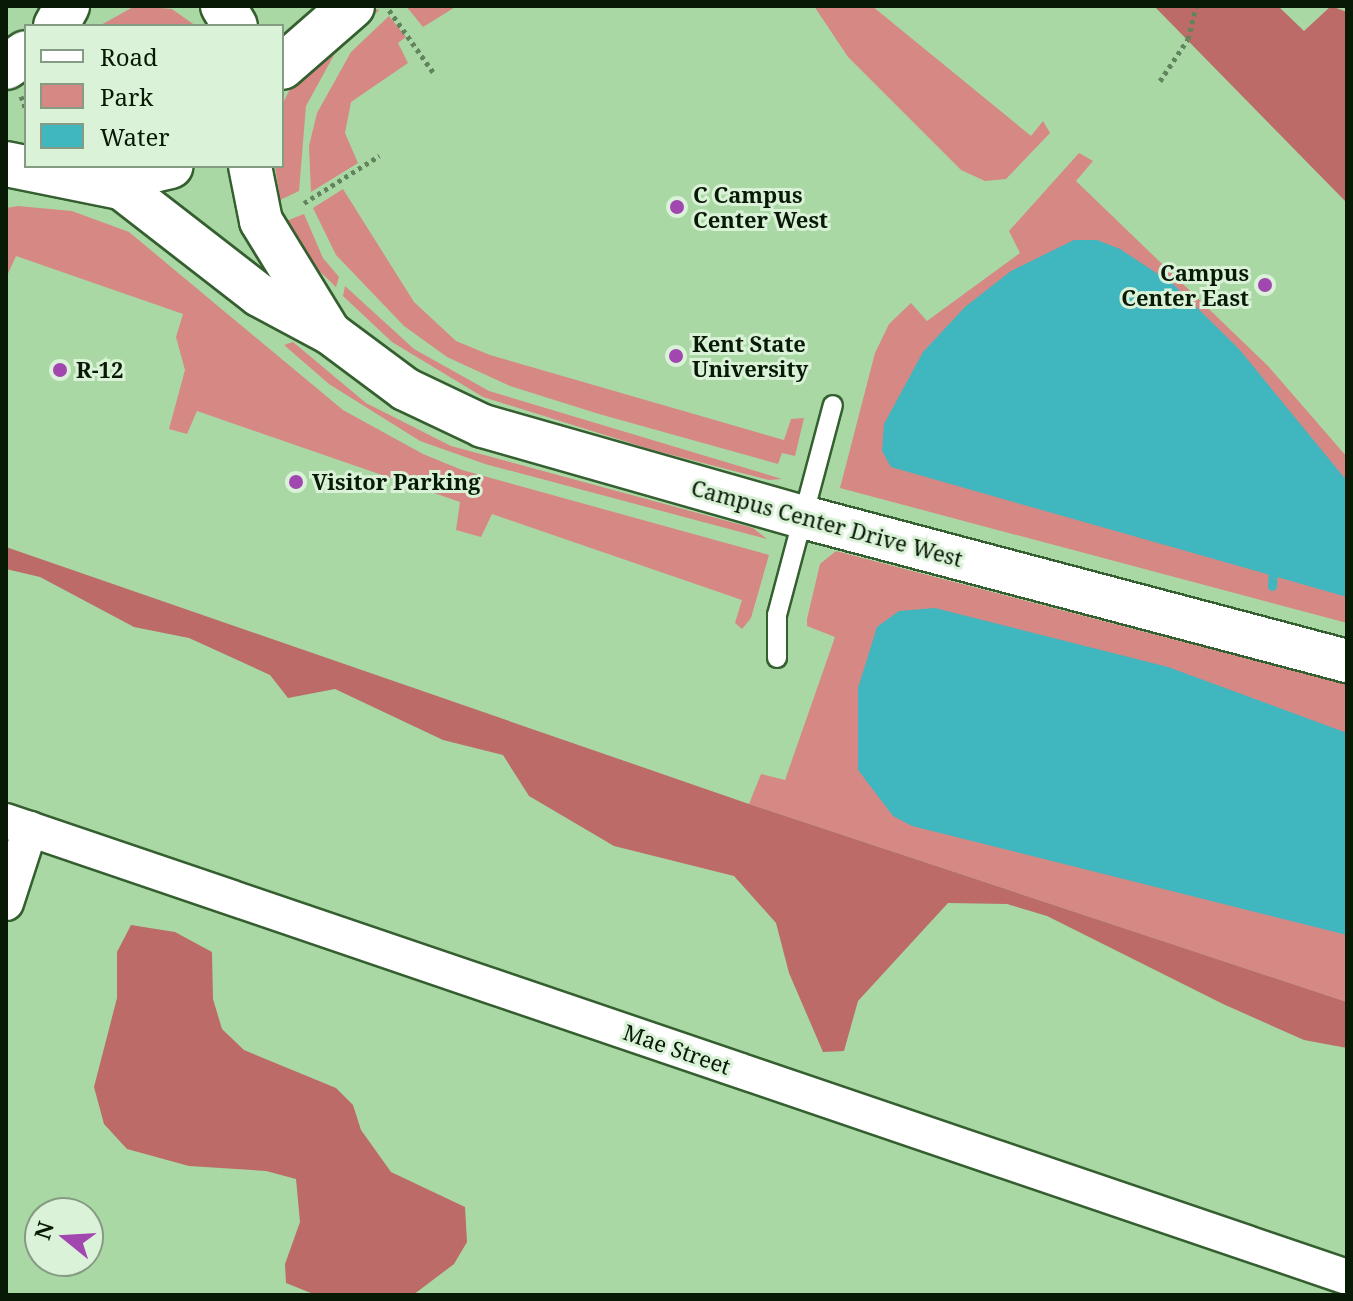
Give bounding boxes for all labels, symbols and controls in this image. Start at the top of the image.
legend [24,24,284,168]
text: Road [100,40,158,73]
text: Park [100,80,153,113]
text: Water [100,120,170,153]
place label: C Campus Center West [693,181,828,232]
marker: C Campus Center West [668,198,686,216]
place label: Campus Center East [1121,259,1249,310]
marker: Campus Center East [1256,276,1274,294]
place label: Kent State University [692,330,808,382]
marker: Kent State University [667,347,685,365]
place label: R-12 [76,357,123,383]
marker: R-12 [51,361,69,379]
place label: Visitor Parking [312,469,481,495]
marker: Visitor Parking [287,473,305,491]
street label: Campus Center Drive West [689,474,965,572]
street label: Mae Street [620,1018,734,1080]
north arrow [24,1197,104,1277]
text: N [26,1217,60,1243]

